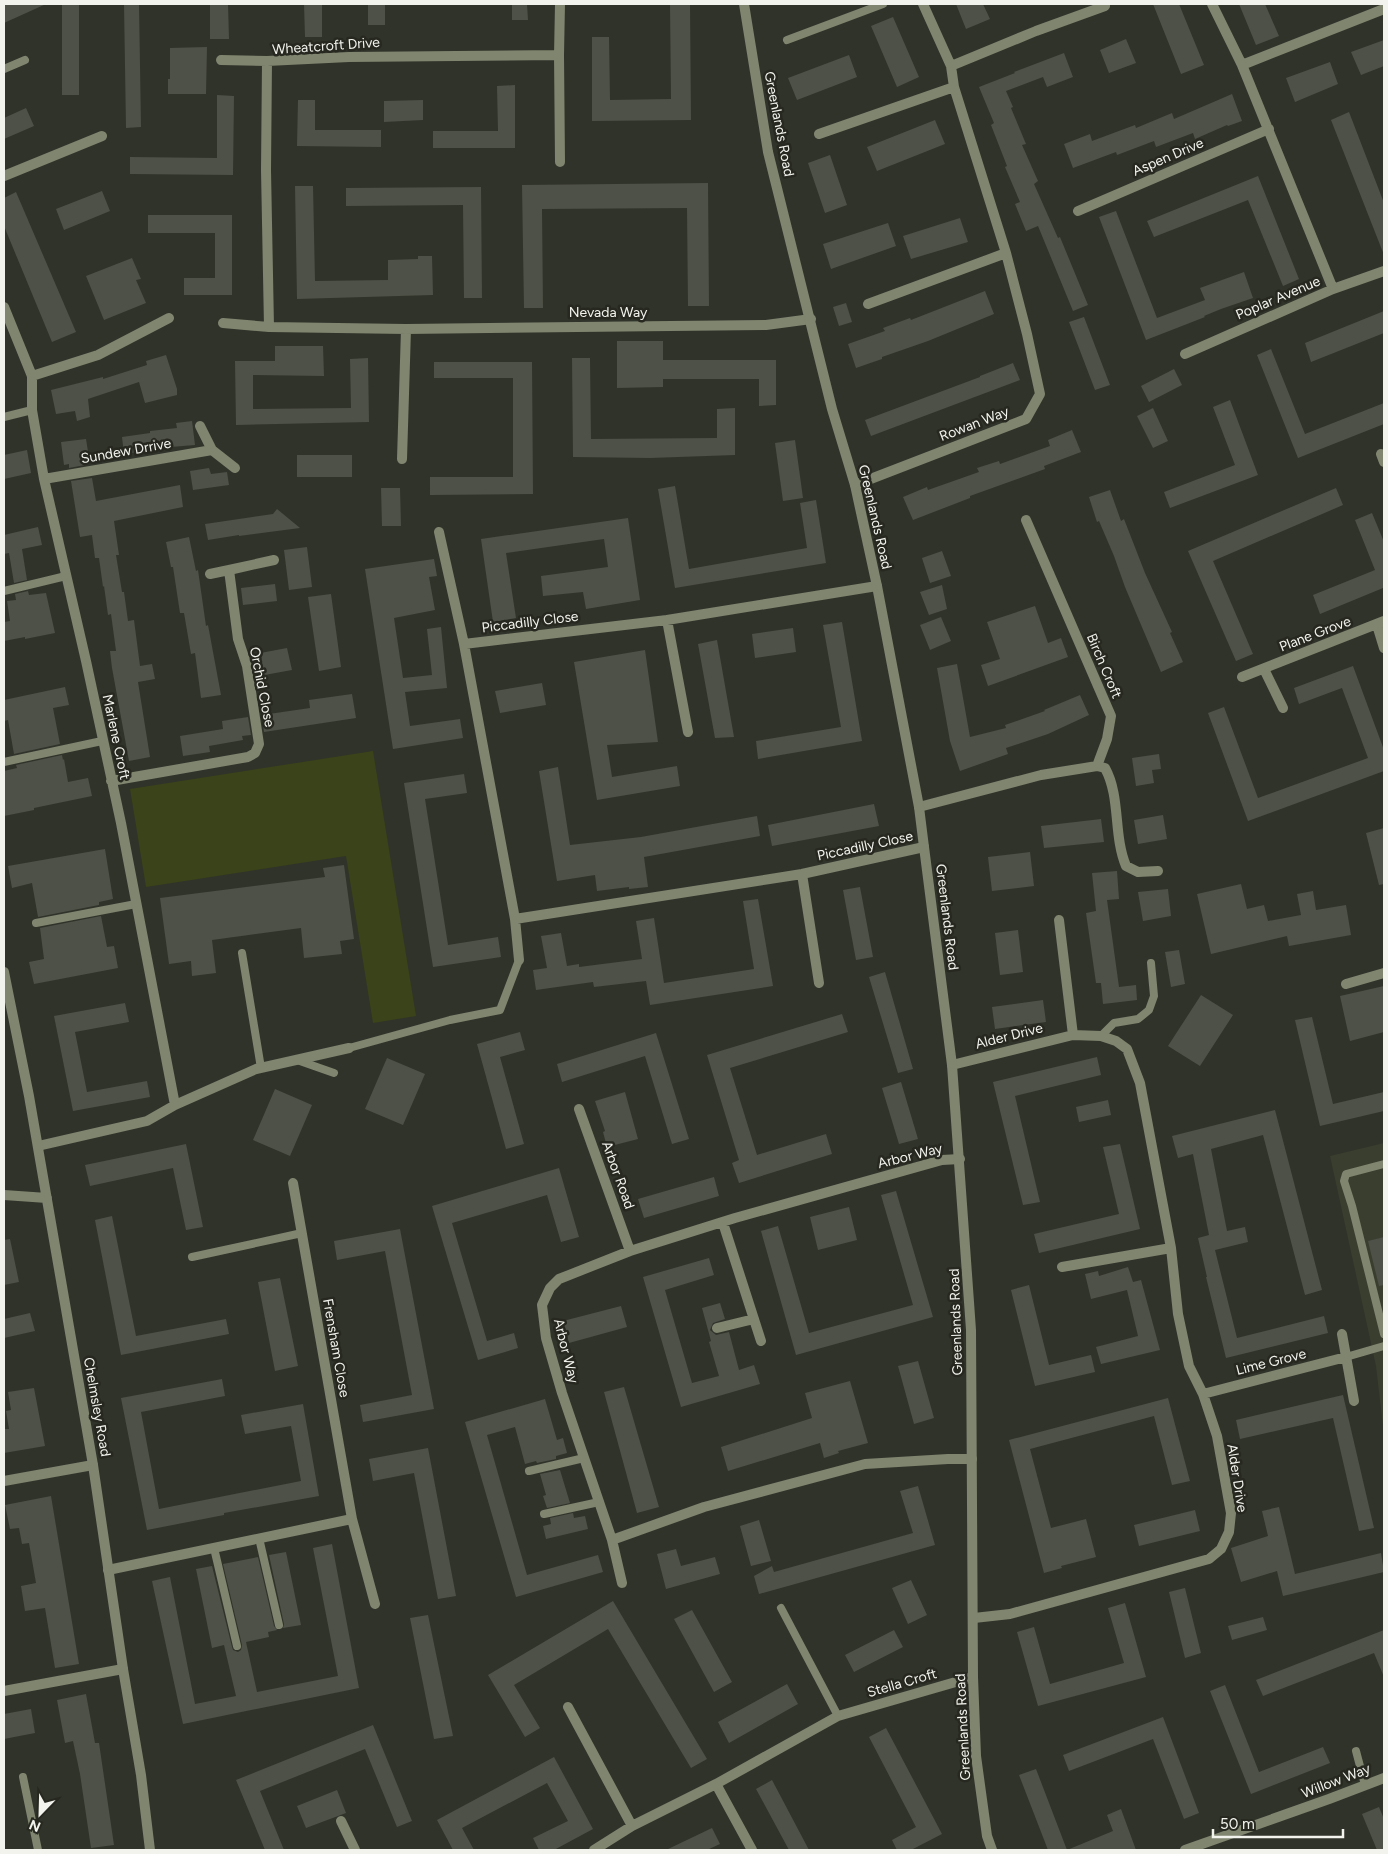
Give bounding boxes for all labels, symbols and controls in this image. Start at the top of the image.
street label: Wheatcroft Drive [272,34,381,58]
street label: Greenlands Road [760,70,798,178]
street label: Aspen Drive [1130,134,1206,180]
street label: Poplar Avenue [1233,272,1323,323]
street label: Nevada Way [569,304,648,321]
street label: Rowan Way [937,403,1012,445]
street label: Sundew Drrive [80,435,173,467]
street label: Greenlands Road [855,463,895,571]
street label: Piccadilly Close [481,608,580,636]
street label: Plane Grove [1277,612,1354,655]
street label: Birch Croft [1083,631,1125,701]
street label: Orchid Close [246,645,278,729]
street label: Marlene Croft [99,693,133,781]
street label: Piccadilly Close [816,827,915,864]
street label: Greenlands Road [932,863,962,971]
street label: Alder Drive [973,1019,1045,1053]
street label: Arbor Road [598,1139,638,1211]
street label: Arbor Way [876,1140,945,1172]
street label: Greenlands Road [946,1268,966,1376]
street label: Frensham Close [319,1297,353,1399]
street label: Arbor Way [550,1317,582,1386]
street label: Lime Grove [1234,1345,1308,1379]
street label: Chelmsley Road [80,1356,114,1458]
street label: Alder Drive [1223,1443,1251,1514]
street label: Stella Croft [865,1665,939,1701]
street label: Greenlands Road [952,1673,974,1781]
street label: Willow Way [1299,1760,1373,1802]
north arrow [15,1789,65,1839]
scale bar [1213,1806,1343,1838]
text: 50 m [1220,1815,1255,1833]
text: N [27,1816,43,1835]

